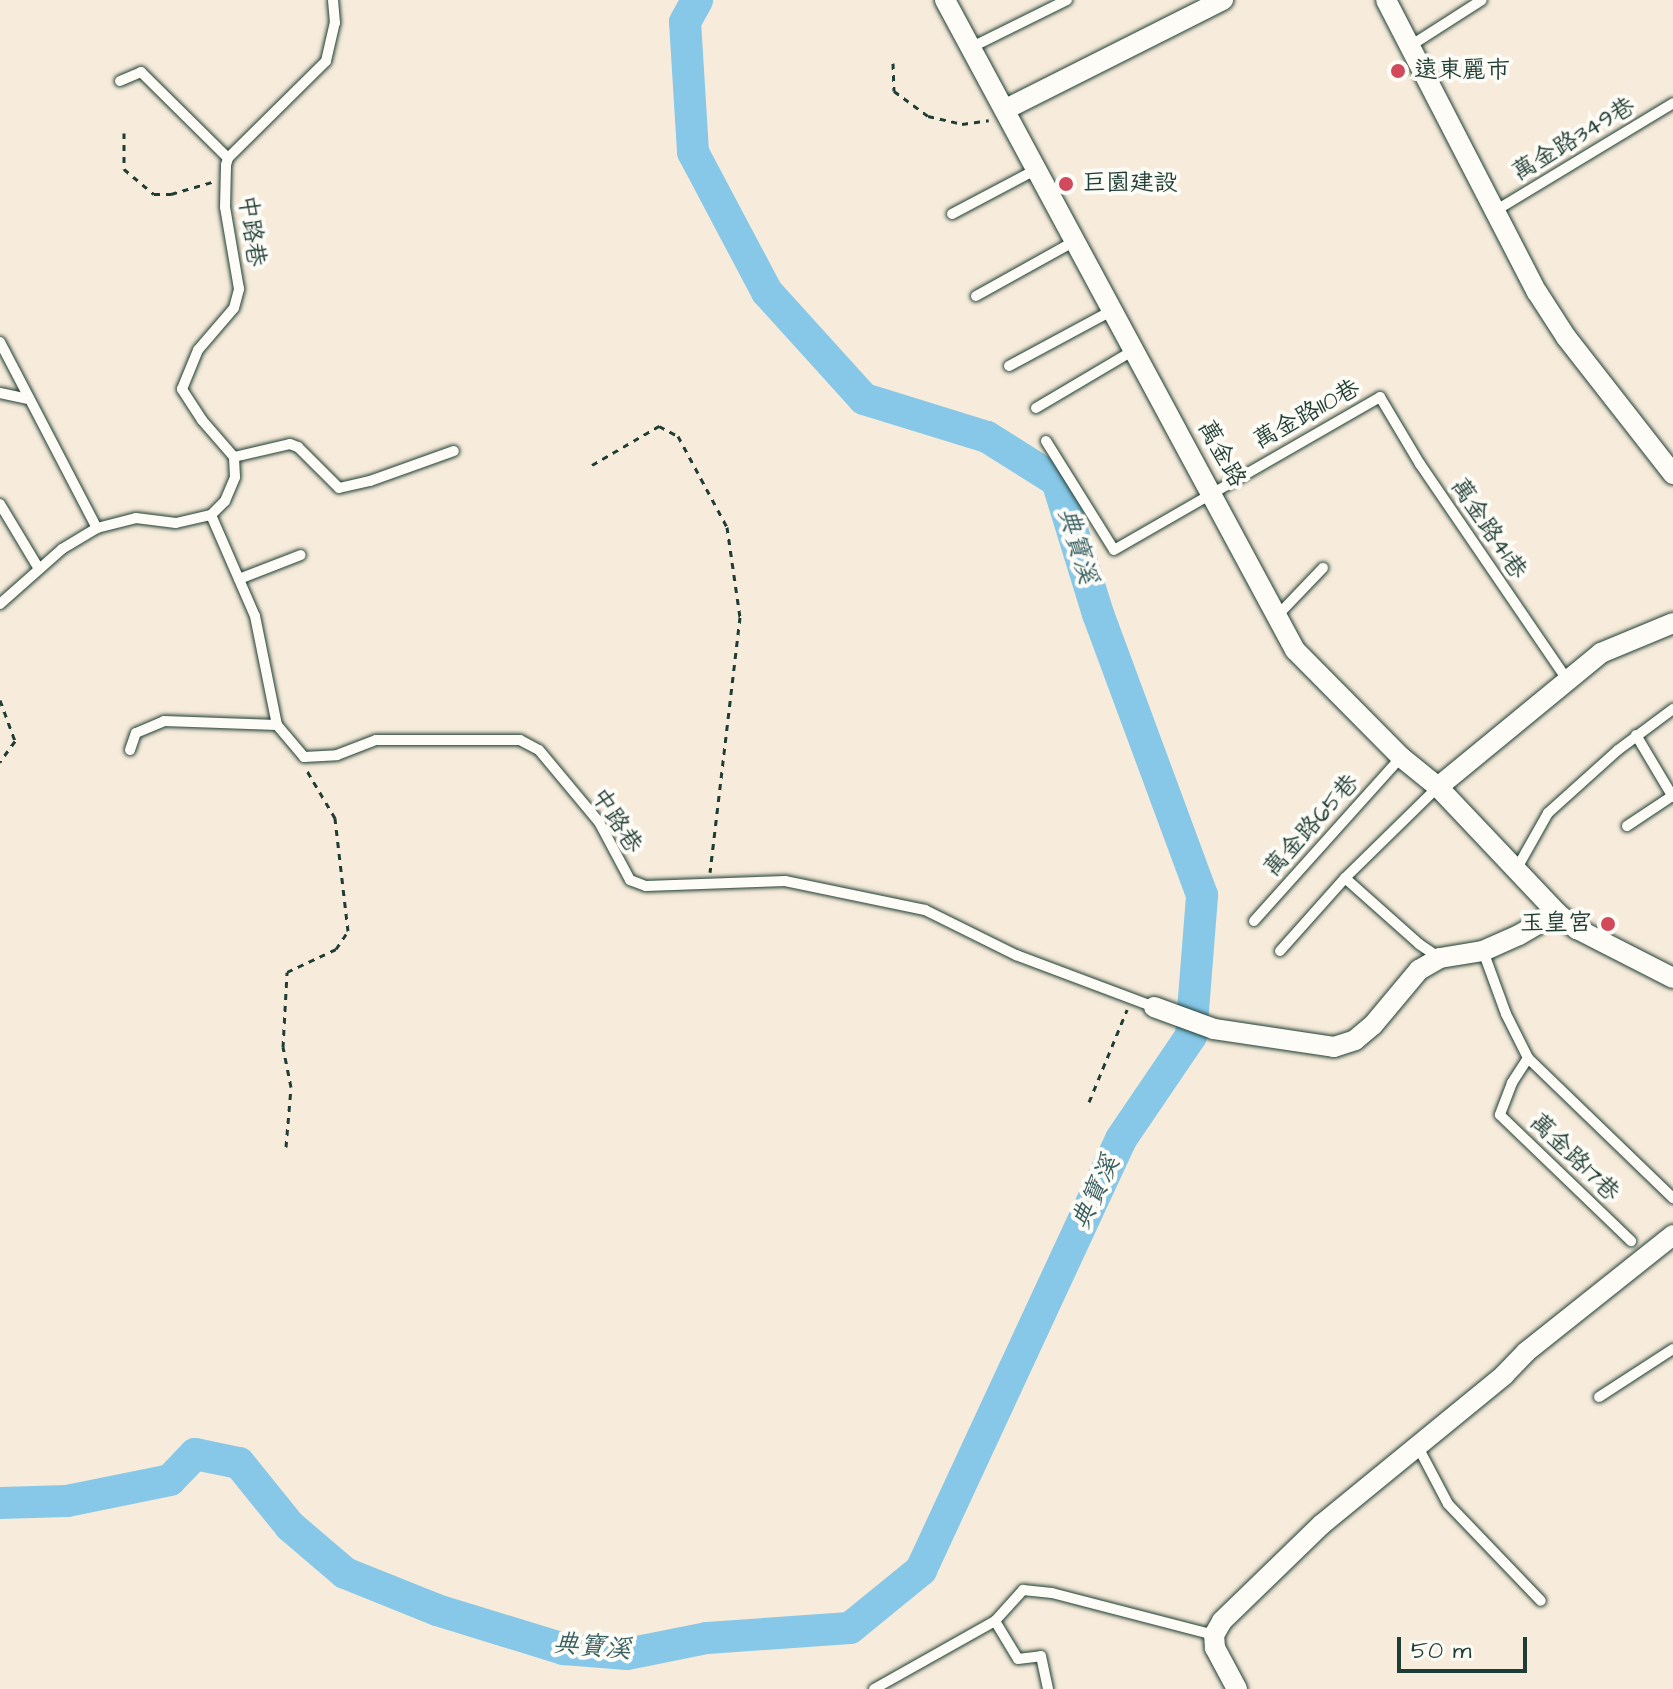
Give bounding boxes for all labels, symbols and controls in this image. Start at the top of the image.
place label: 遠東麗市 [1414,57,1510,85]
marker: 遠東麗市 [1389,62,1407,80]
street label: 萬金路349巷 [1507,92,1641,188]
place label: 巨園建設 [1082,170,1178,198]
marker: 巨園建設 [1057,175,1075,193]
street label: 中路巷 [232,193,270,269]
street label: 萬金路110巷 [1249,374,1365,456]
street label: 萬金路 [1191,416,1251,492]
street label: 萬金路41巷 [1444,473,1532,585]
water label: 典寶溪 [1051,504,1103,588]
street label: 萬金路65巷 [1258,769,1366,883]
street label: 中路巷 [584,783,648,859]
place label: 玉皇宮 [1520,910,1592,938]
marker: 玉皇宮 [1599,915,1617,933]
street label: 萬金路17巷 [1523,1108,1625,1208]
water label: 典寶溪 [1065,1151,1127,1235]
scale bar [1401,1621,1531,1671]
water label: 典寶溪 [552,1628,632,1666]
text: 50 m [1411,1634,1471,1668]

